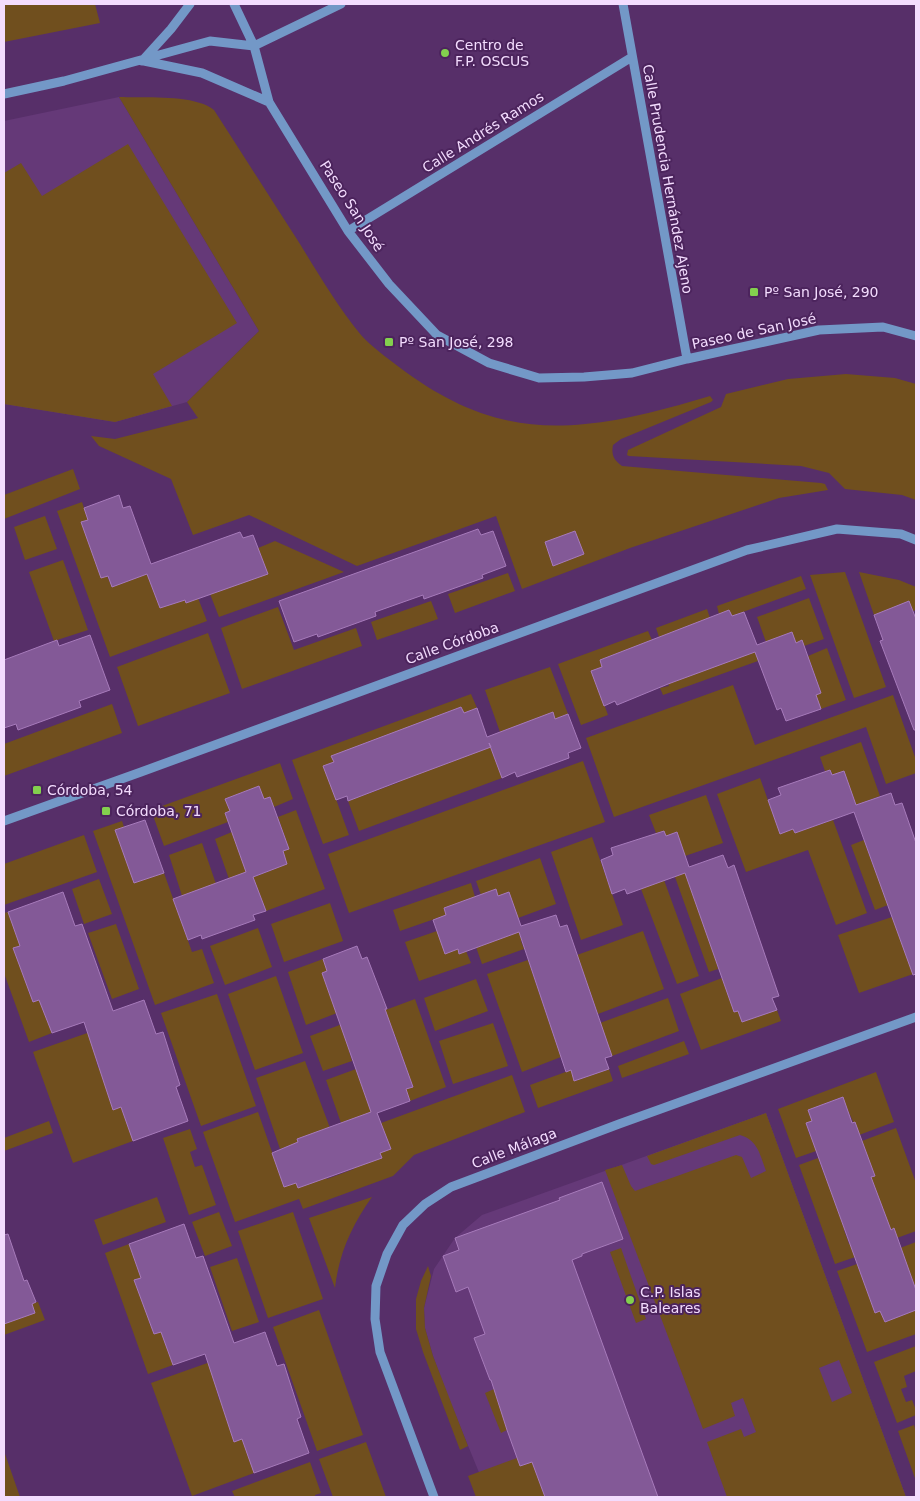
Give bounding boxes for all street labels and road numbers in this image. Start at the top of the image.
street label: Calle Prudencia Hernández Ajeno [640,63,696,295]
street label: Calle Andrés Ramos [419,88,547,176]
street label: Paseo San José [317,158,387,254]
street label: Paseo de San José [690,310,818,352]
street label: Calle Córdoba [403,619,501,667]
street label: Calle Málaga [469,1124,559,1172]

